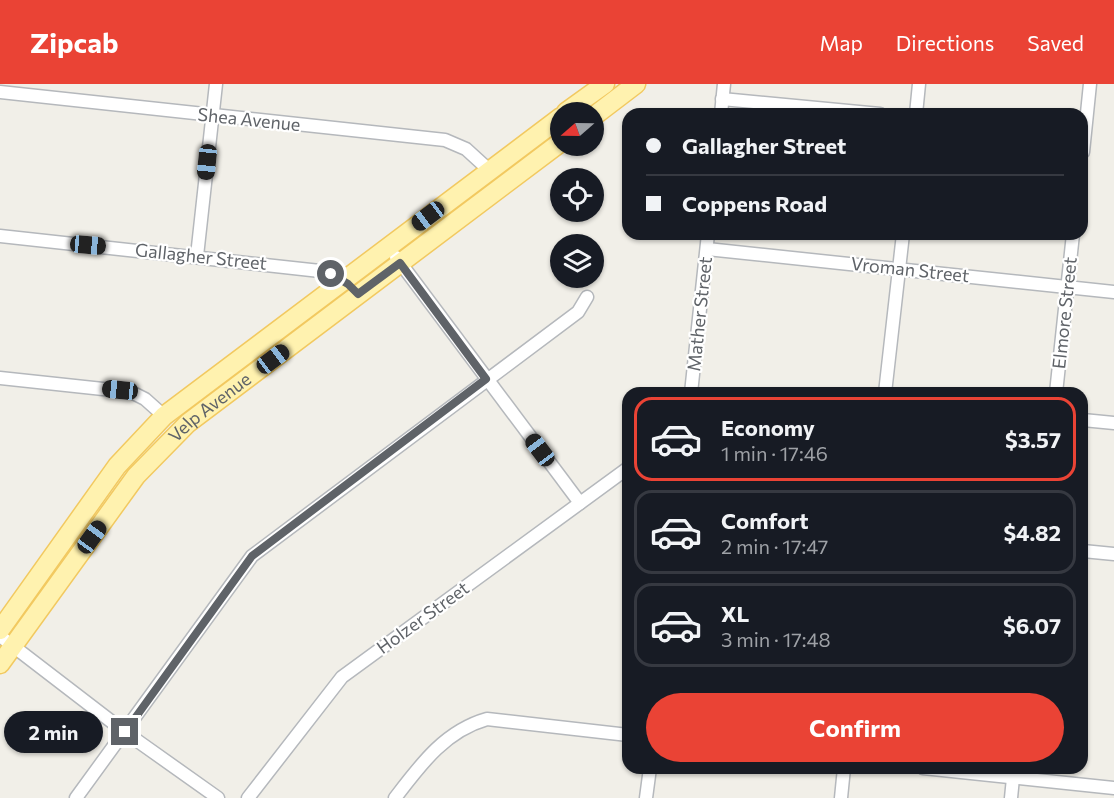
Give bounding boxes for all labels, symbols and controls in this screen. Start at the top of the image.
text: Zipcab [30,25,119,59]
text: Map [820,30,863,55]
text: Directions [896,30,994,55]
text: Saved [1027,30,1084,55]
north arrow [550,102,604,156]
map controls [550,102,604,288]
street label: Shea Avenue [197,103,302,135]
text: Gallagher Street [682,132,846,159]
car [196,143,218,181]
button: locate [550,168,604,222]
text: Coppens Road [682,190,827,217]
car [408,198,448,234]
car [69,234,107,256]
button: layers [550,234,604,288]
street label: Gallagher Street [134,238,268,274]
street label: Vroman Street [850,252,970,286]
street label: Mather Street [682,255,716,372]
street label: Elmore Street [1047,256,1081,370]
route start [317,260,344,287]
car [253,341,293,377]
street label: Velp Avenue [163,367,255,446]
car [101,379,139,401]
icon: car [649,412,703,466]
text: Economy [721,414,815,441]
text: $3.57 [1005,426,1061,453]
car [522,430,558,470]
text: 1 min · 17:46 [721,441,828,465]
icon: car [649,505,703,559]
text: Comfort [721,507,809,534]
car [74,517,110,557]
text: $4.82 [1003,519,1061,546]
text: 2 min · 17:47 [721,534,828,558]
street label: Holzer Street [372,576,473,658]
icon: car [649,598,703,652]
text: XL [721,600,749,627]
text: $6.07 [1003,612,1061,639]
text: 3 min · 17:48 [721,627,831,651]
button: Confirm [646,693,1064,762]
callout: 2 min [5,711,104,753]
route end [111,718,138,745]
text: 2 min [29,720,78,744]

